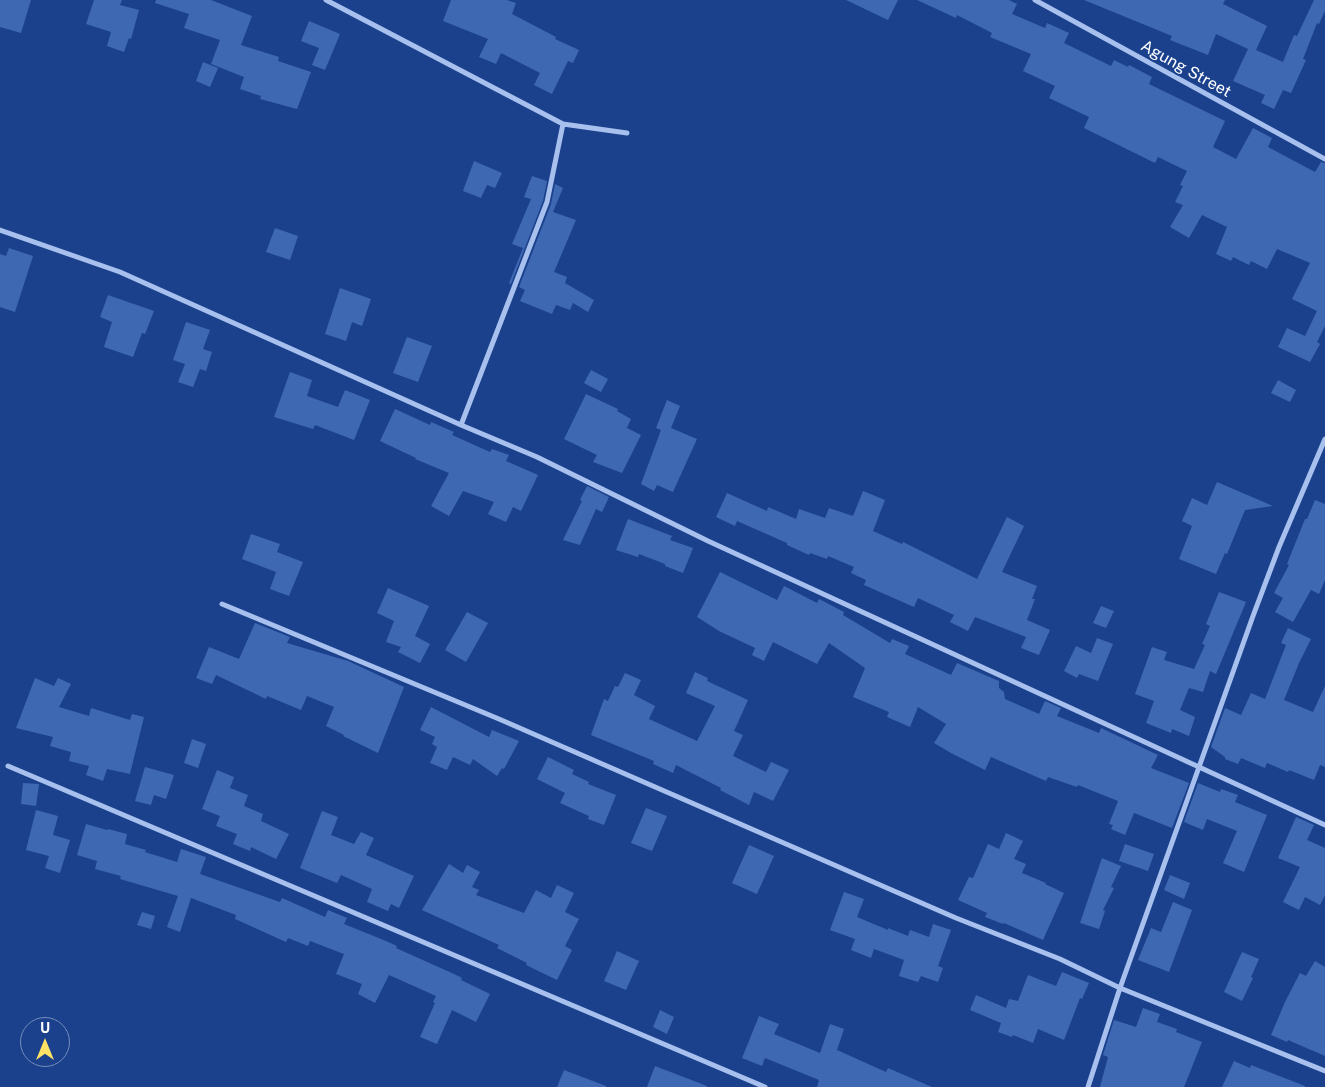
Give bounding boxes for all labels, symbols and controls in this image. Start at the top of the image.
street label: Agung Street [1138,36,1234,102]
north arrow [20,1017,70,1067]
text: U [40,1020,50,1036]

